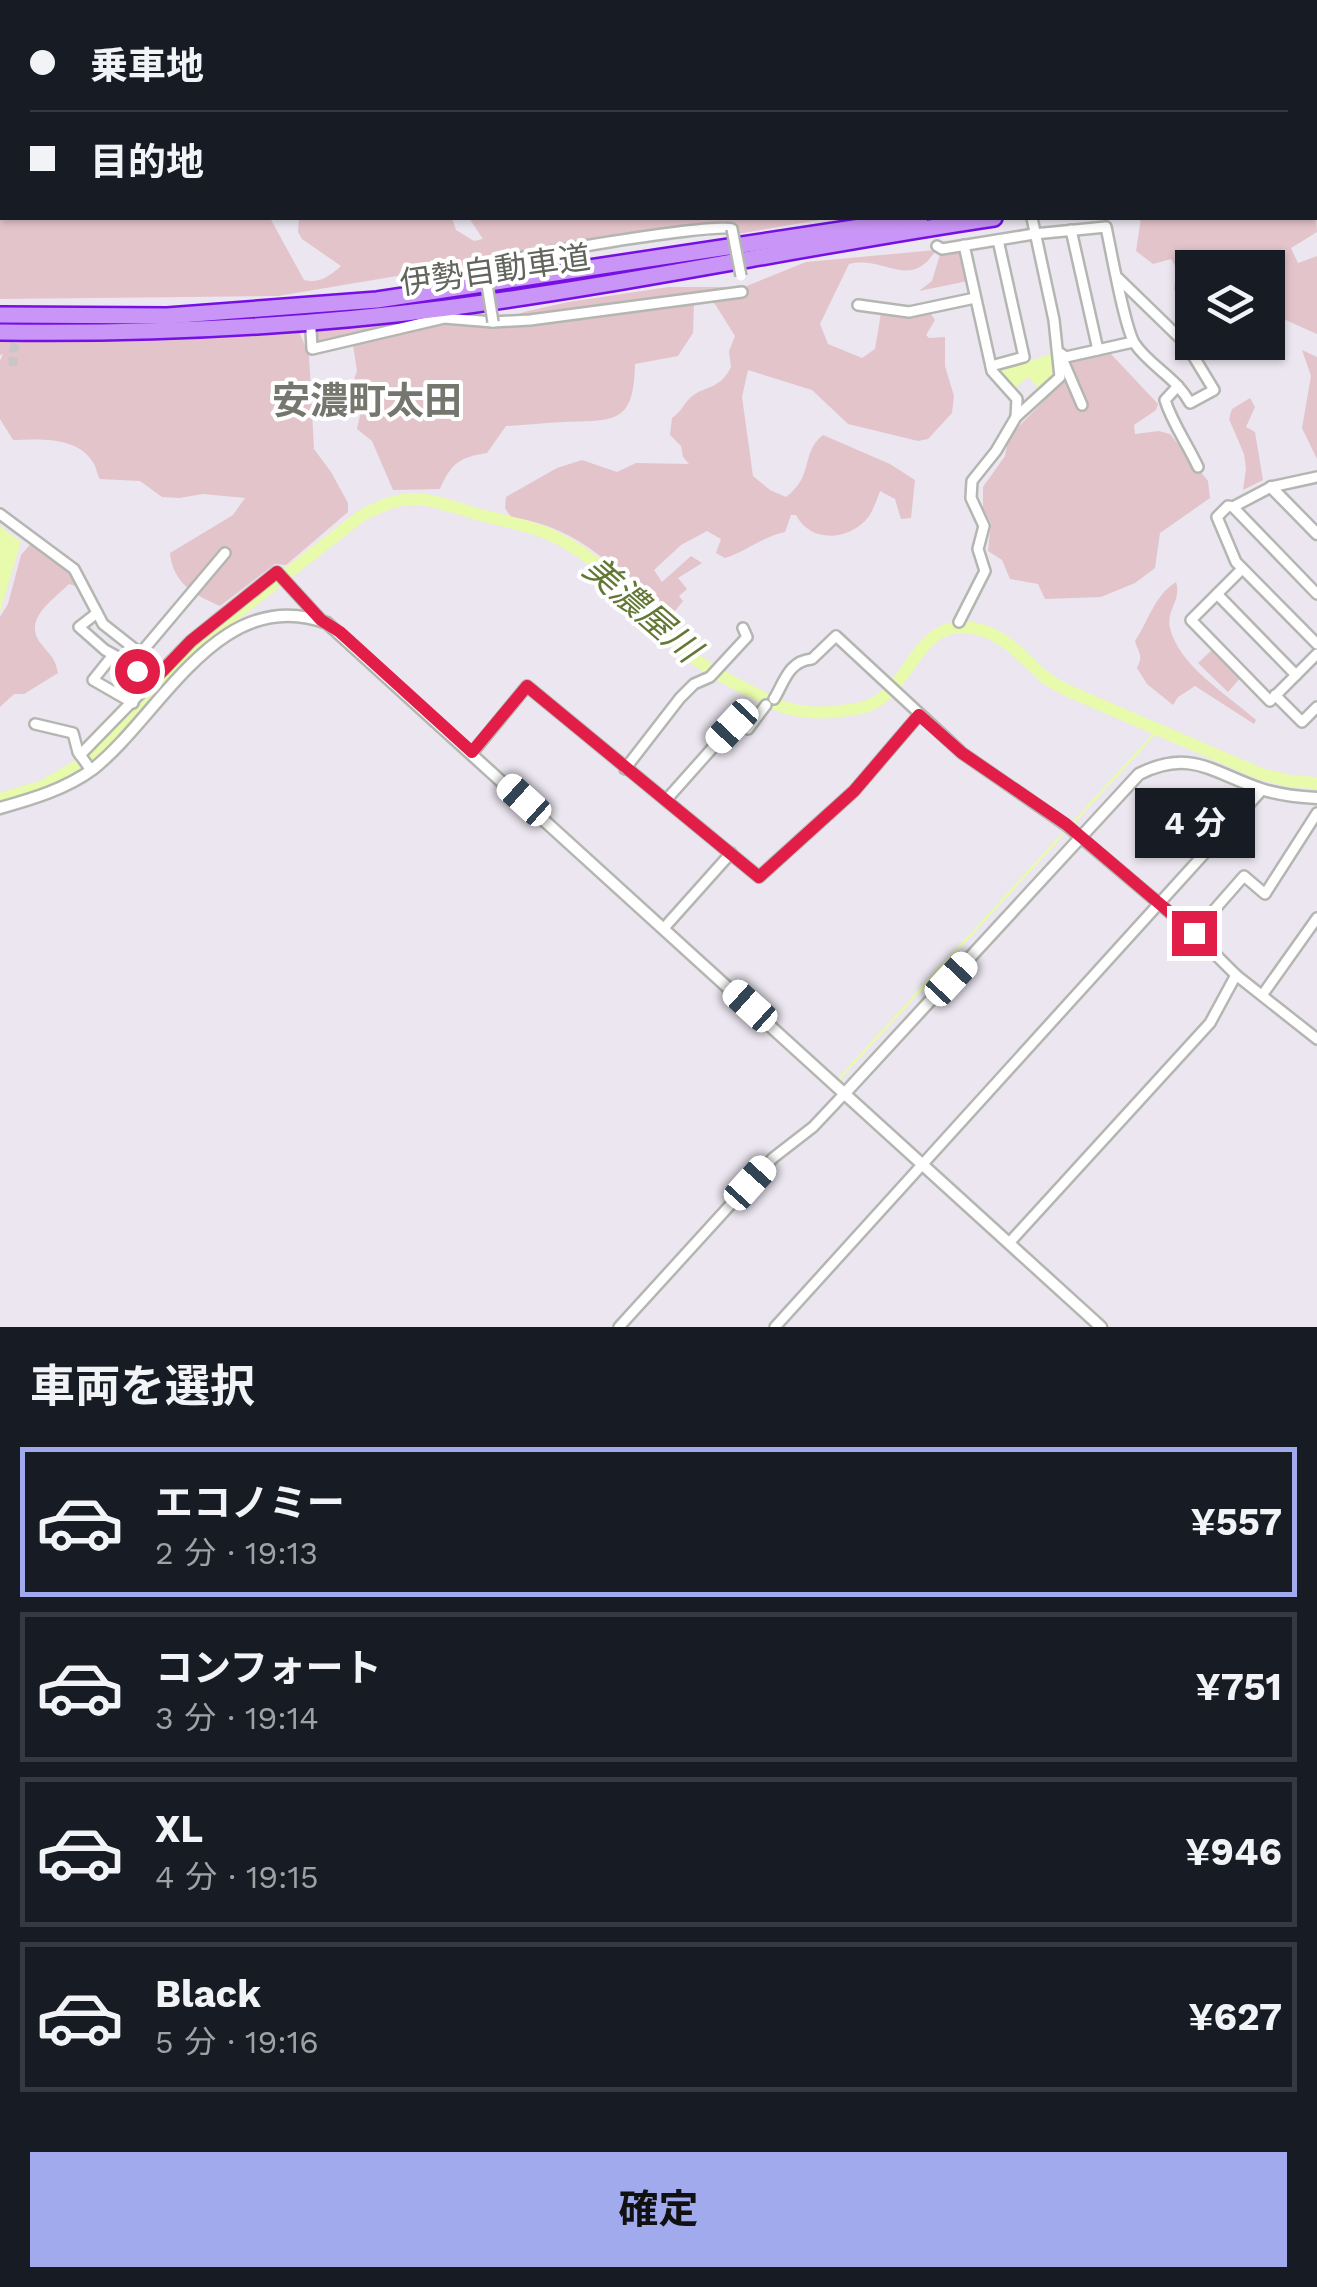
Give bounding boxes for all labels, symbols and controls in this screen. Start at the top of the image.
text: 乗車地 [90,44,204,88]
text: 目的地 [90,140,204,184]
street label: 伊勢自動車道 [397,238,593,302]
map controls [1175,250,1285,360]
button: layers [1175,250,1285,360]
district label: 安濃町太田 [272,379,462,423]
water label: 美濃屋川 [575,547,712,673]
route start [115,649,160,694]
car [701,694,763,758]
car [492,769,556,831]
callout: 4 分 [1134,788,1254,858]
text: 4 分 [1164,804,1226,842]
route end [1172,911,1217,956]
car [920,947,982,1011]
car [718,975,782,1037]
car [719,1151,781,1215]
text: 車両を選択 [30,1360,255,1413]
icon: car [35,1477,125,1567]
text: エコノミー [155,1481,345,1525]
text: ¥557 [1190,1500,1282,1544]
text: 2 分 · 19:13 [155,1534,318,1572]
icon: car [35,1642,125,1732]
text: コンフォート [155,1646,382,1690]
text: ¥751 [1196,1665,1282,1709]
text: 3 分 · 19:14 [155,1699,319,1737]
icon: car [35,1807,125,1897]
text: XL [155,1807,203,1851]
text: ¥946 [1185,1830,1282,1874]
text: 4 分 · 19:15 [155,1858,319,1896]
icon: car [35,1972,125,2062]
text: Black [155,1972,261,2016]
text: ¥627 [1188,1995,1282,2039]
text: 5 分 · 19:16 [155,2023,319,2061]
button: 確定 [30,2152,1287,2267]

